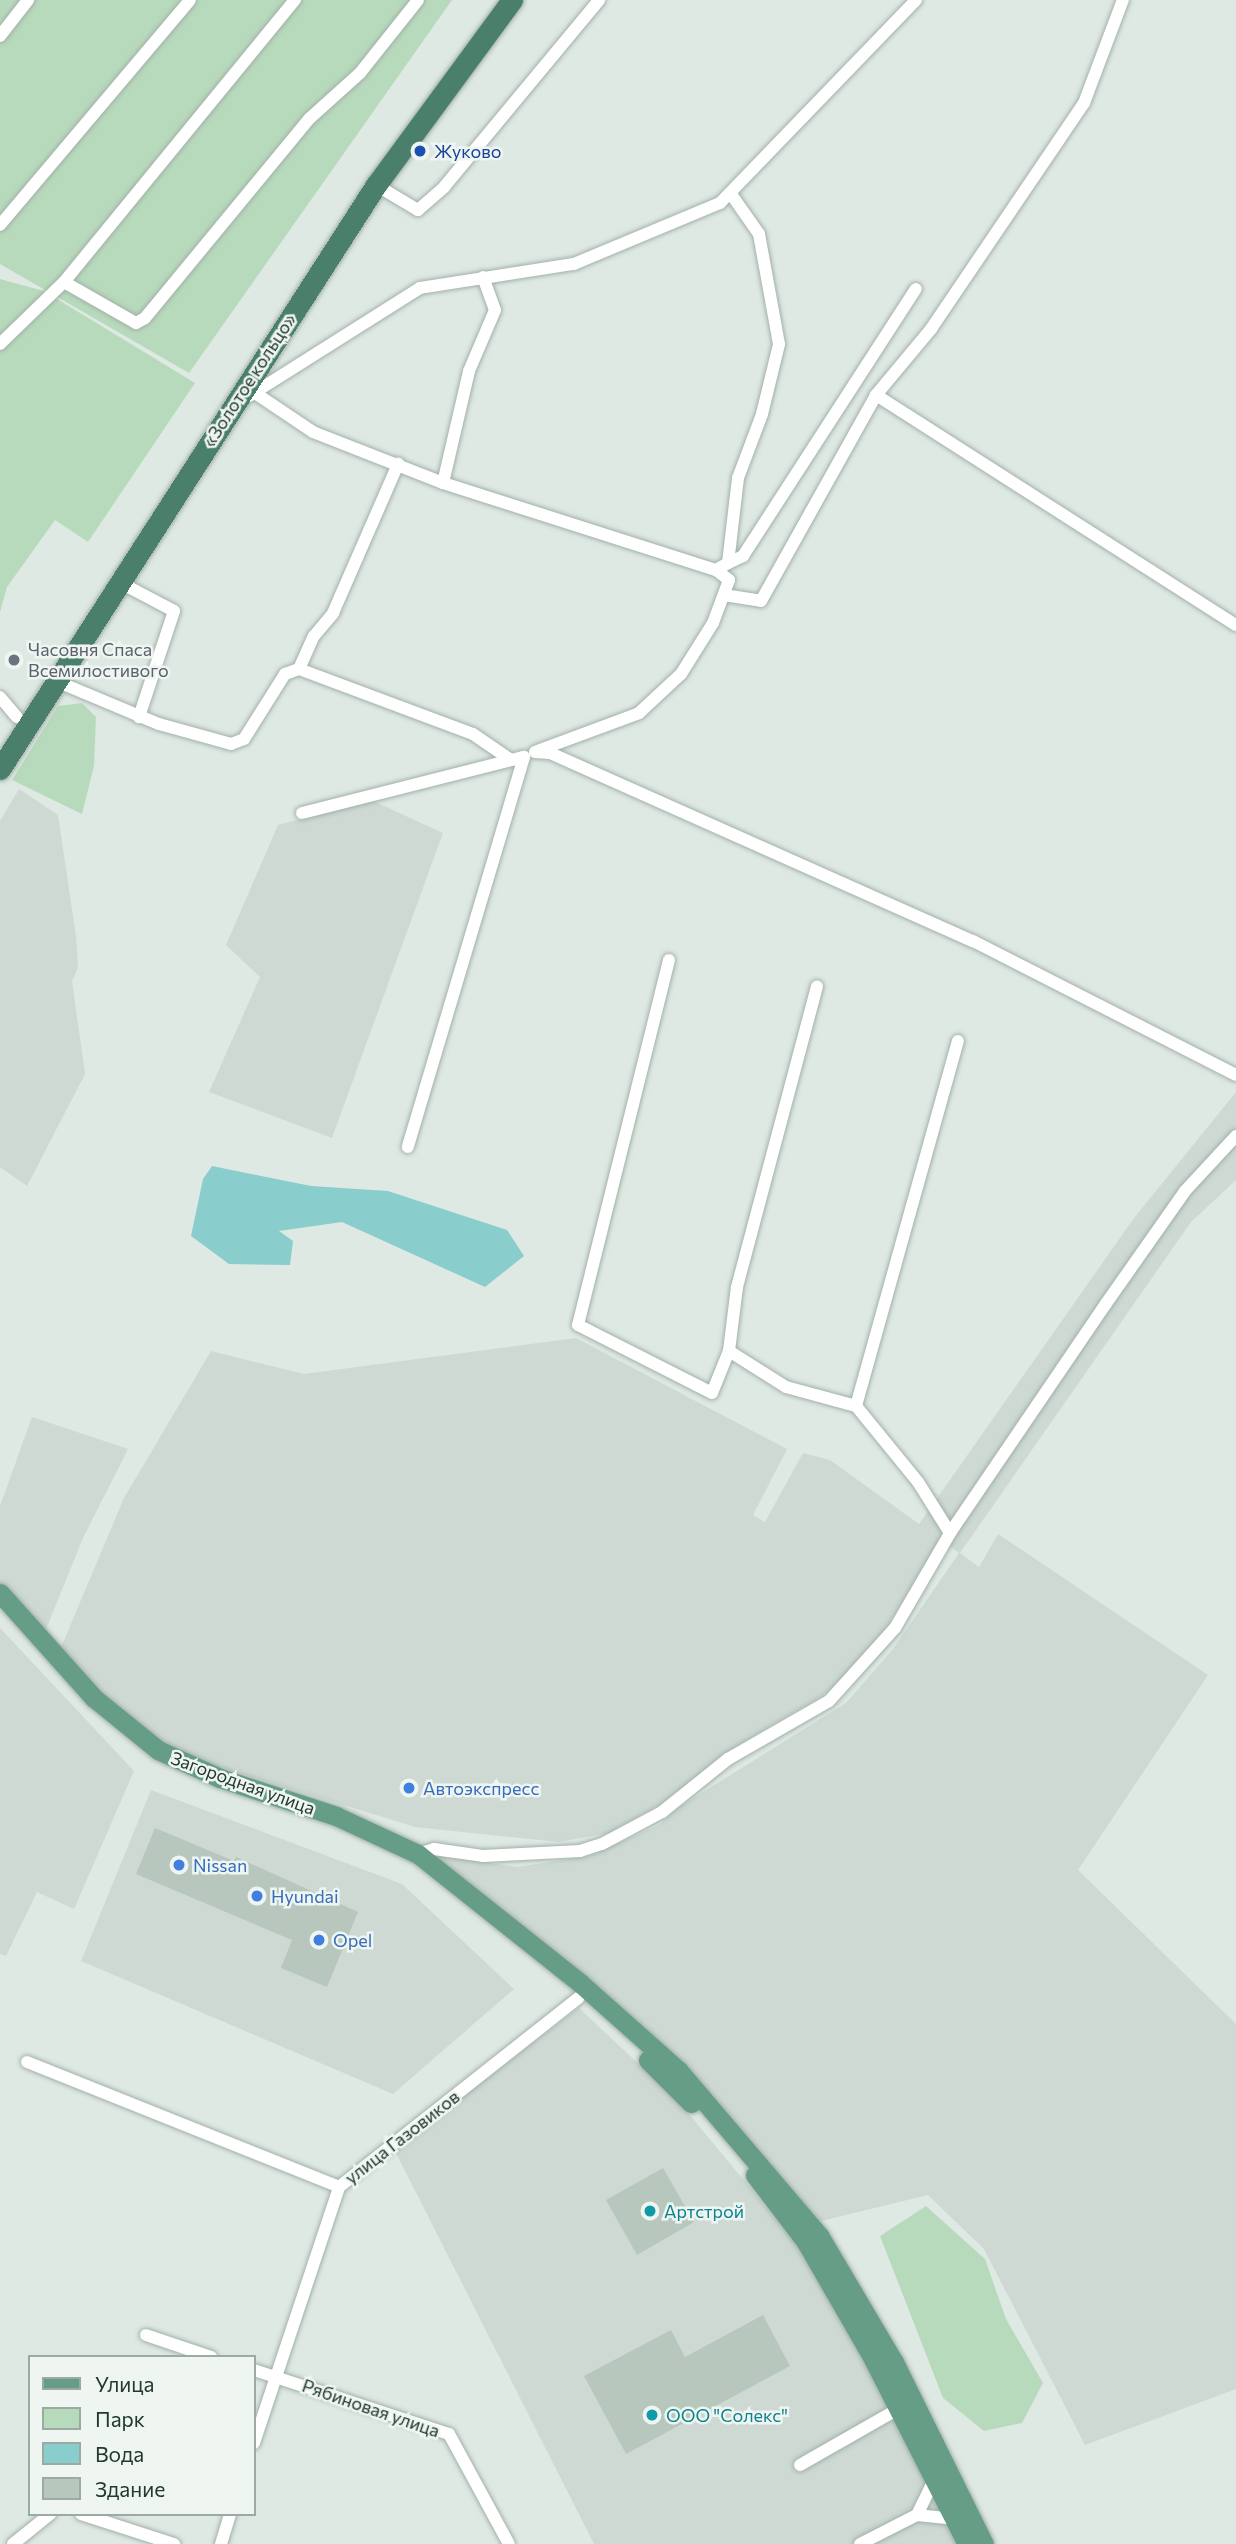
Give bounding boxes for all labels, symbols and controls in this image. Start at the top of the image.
place label: Жуково [434,140,502,162]
marker: Жуково [412,143,428,159]
street label: «Золотое кольцо» [198,309,300,451]
place label: Часовня Спаса Всемилостивого [28,639,169,682]
marker: Часовня Спаса Всемилостивого [6,652,22,668]
street label: Загородная улица [168,1747,318,1819]
place label: Автоэкспресс [423,1777,539,1799]
marker: Автоэкспресс [401,1780,417,1796]
place label: Nissan [193,1854,247,1876]
marker: Nissan [171,1857,187,1873]
place label: Hyundai [271,1885,339,1907]
marker: Hyundai [249,1888,265,1904]
place label: Opel [333,1929,372,1951]
marker: Opel [311,1932,327,1948]
street label: улица Газовиков [340,2086,464,2188]
place label: Артстрой [664,2200,744,2222]
marker: Артстрой [642,2203,658,2219]
legend [28,2355,256,2516]
text: Улица [95,2371,154,2396]
street label: Рябиновая улица [299,2374,443,2442]
place label: ООО "Солекс" [666,2404,788,2426]
text: Парк [95,2406,145,2431]
marker: ООО "Солекс" [644,2407,660,2423]
text: Вода [95,2441,144,2466]
text: Здание [95,2476,165,2501]

